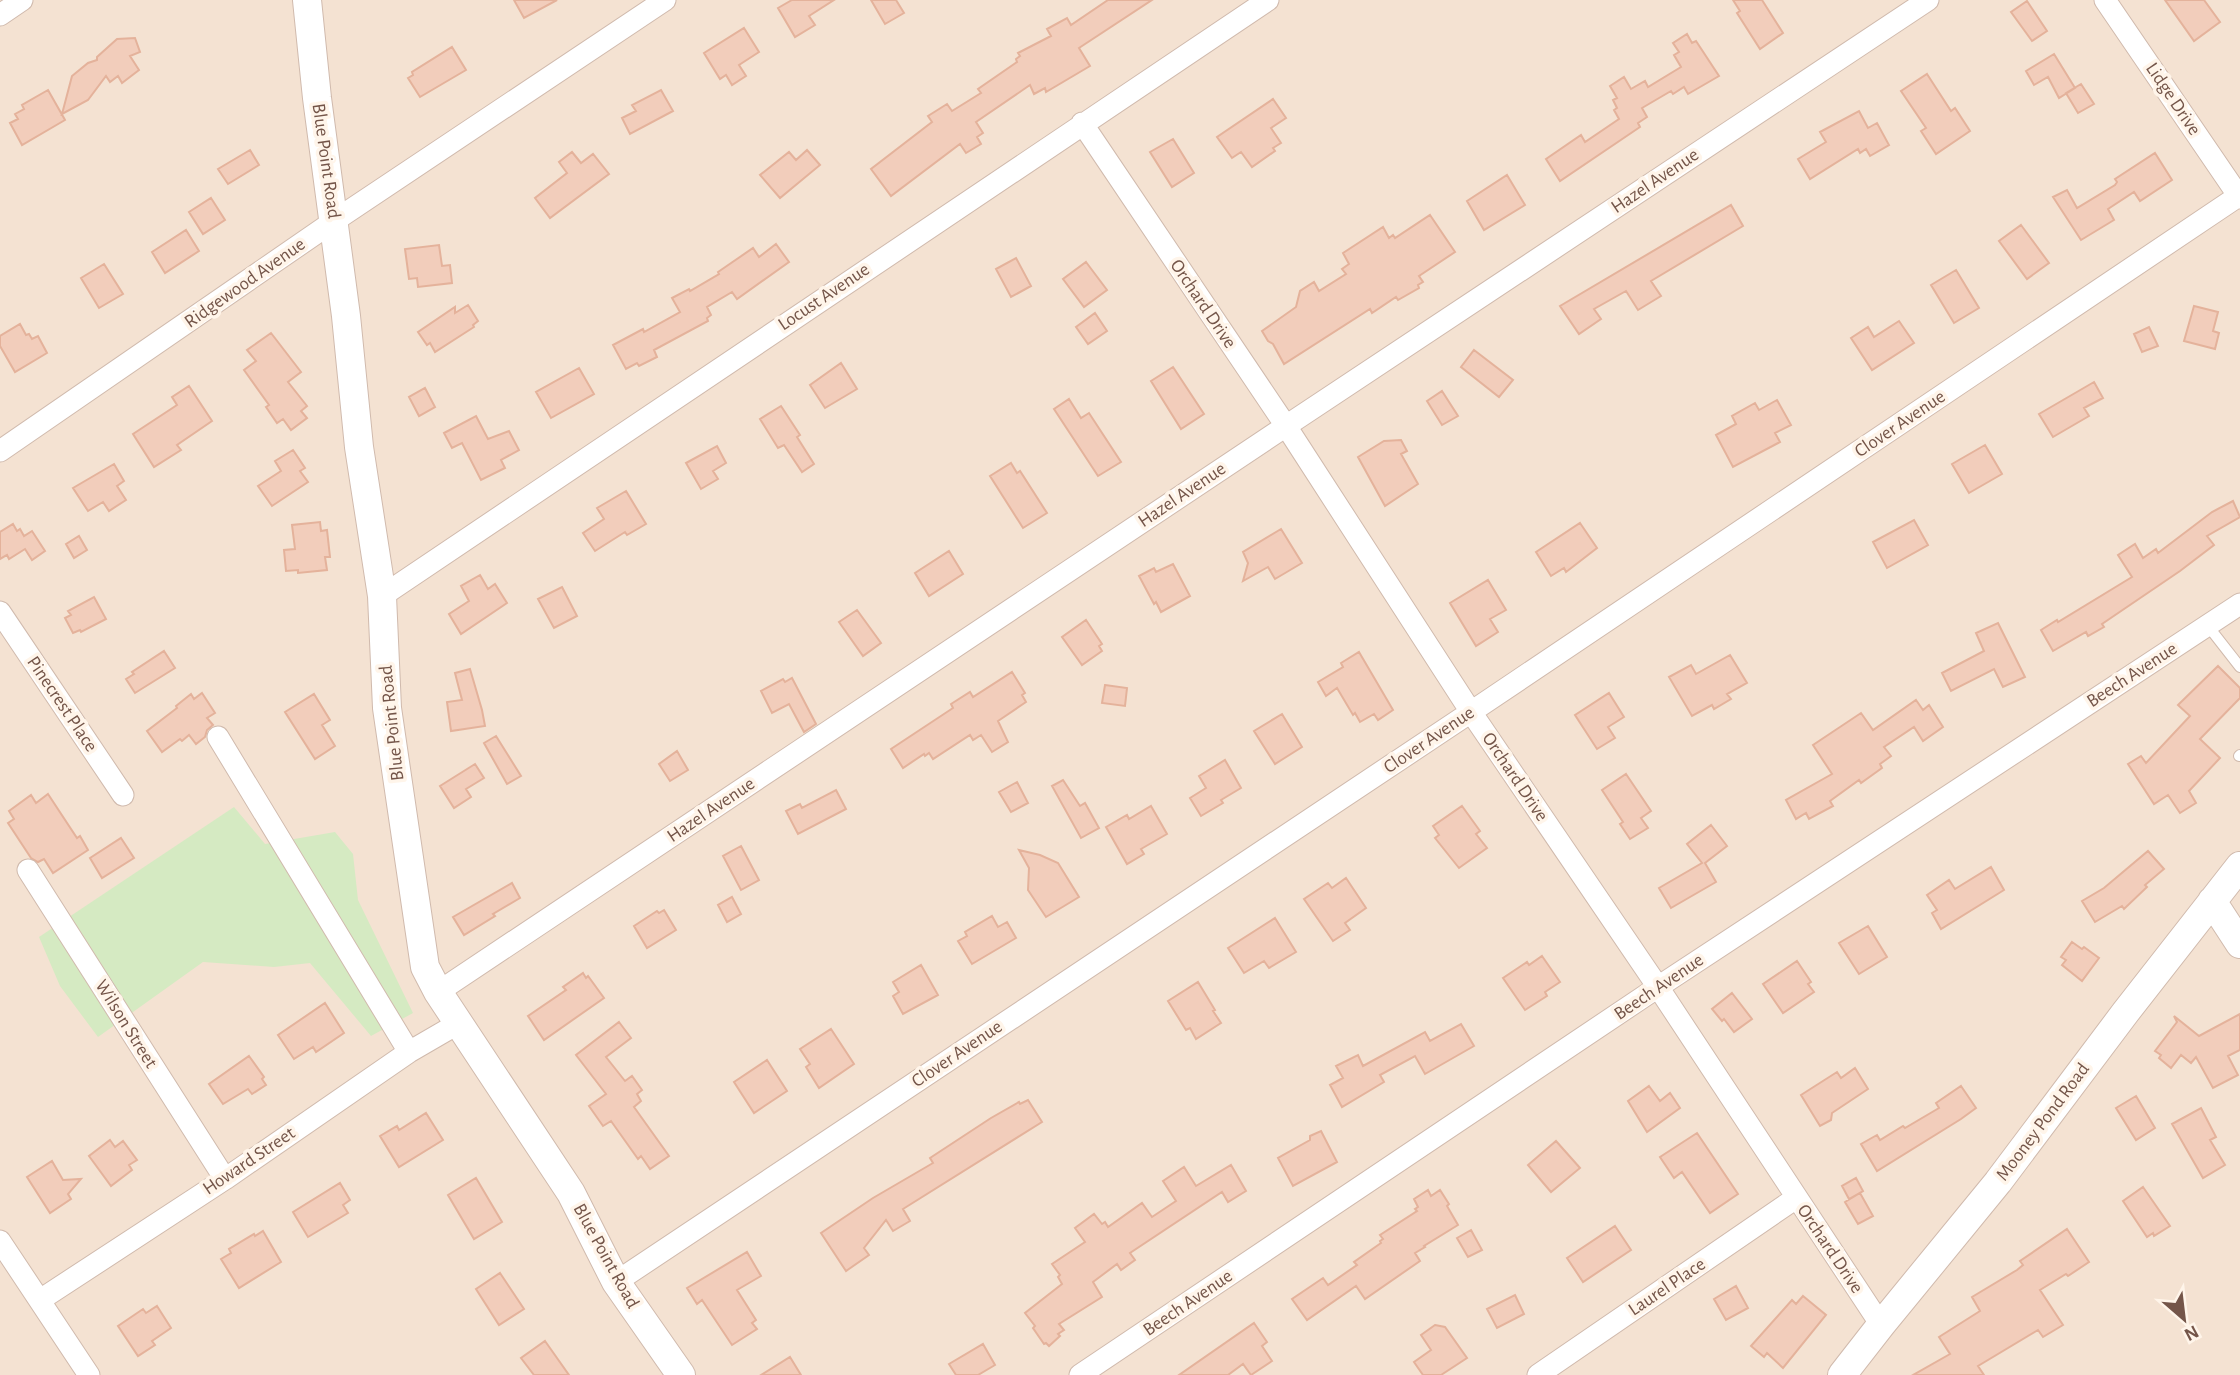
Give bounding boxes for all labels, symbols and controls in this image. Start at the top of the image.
street label: Lidge Drive [2142,59,2204,139]
street label: Blue Point Road [309,102,344,220]
street label: Hazel Avenue [1608,145,1702,217]
street label: Ridgewood Avenue [181,234,309,332]
street label: Orchard Drive [1166,256,1240,352]
street label: Locust Avenue [775,260,873,334]
street label: Clover Avenue [1851,387,1949,461]
street label: Hazel Avenue [1135,459,1229,531]
street label: Beech Avenue [2084,639,2180,711]
street label: Pinecrest Place [23,653,101,755]
street label: Blue Point Road [376,664,408,782]
street label: Clover Avenue [1380,703,1478,777]
street label: Orchard Drive [1478,729,1552,825]
street label: Hazel Avenue [664,774,758,846]
street label: Beech Avenue [1611,950,1707,1024]
street label: Wilson Street [91,977,161,1071]
street label: Clover Avenue [908,1017,1006,1091]
street label: Mooney Pond Road [1993,1060,2093,1184]
street label: Howard Street [200,1123,298,1199]
street label: Blue Point Road [570,1201,643,1312]
street label: Orchard Drive [1793,1201,1867,1297]
street label: Laurel Place [1625,1254,1709,1320]
street label: Beech Avenue [1140,1266,1236,1340]
north arrow [2149,1284,2219,1354]
text: N [2181,1321,2202,1344]

